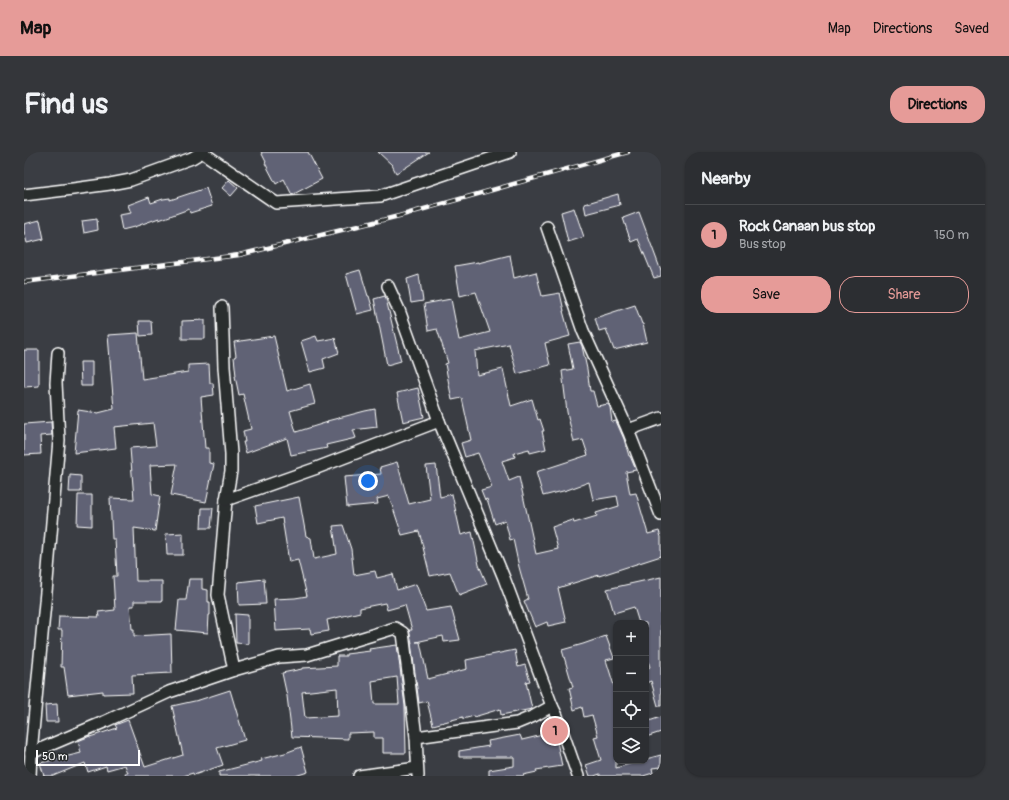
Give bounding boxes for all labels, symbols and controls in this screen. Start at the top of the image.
text: Map [20,16,51,40]
text: Map [828,20,851,37]
text: Directions [873,20,932,37]
text: Saved [954,20,989,37]
button: Directions [890,86,985,123]
text: Find us [24,87,108,122]
text: Nearby [701,168,750,189]
text: Rock Canaan bus stop [739,217,875,236]
text: 1 [711,227,717,243]
text: 150 m [934,227,969,243]
text: Bus stop [739,236,786,252]
button: Save [701,276,831,313]
button: Share [839,276,969,313]
your location [358,471,378,491]
map controls [613,620,649,764]
button: + [613,620,649,656]
button: − [613,656,649,692]
button: locate [613,692,649,728]
pin: 1 [542,716,568,746]
button: layers [613,728,649,764]
scale bar [36,748,140,767]
text: 50 m [42,750,68,763]

